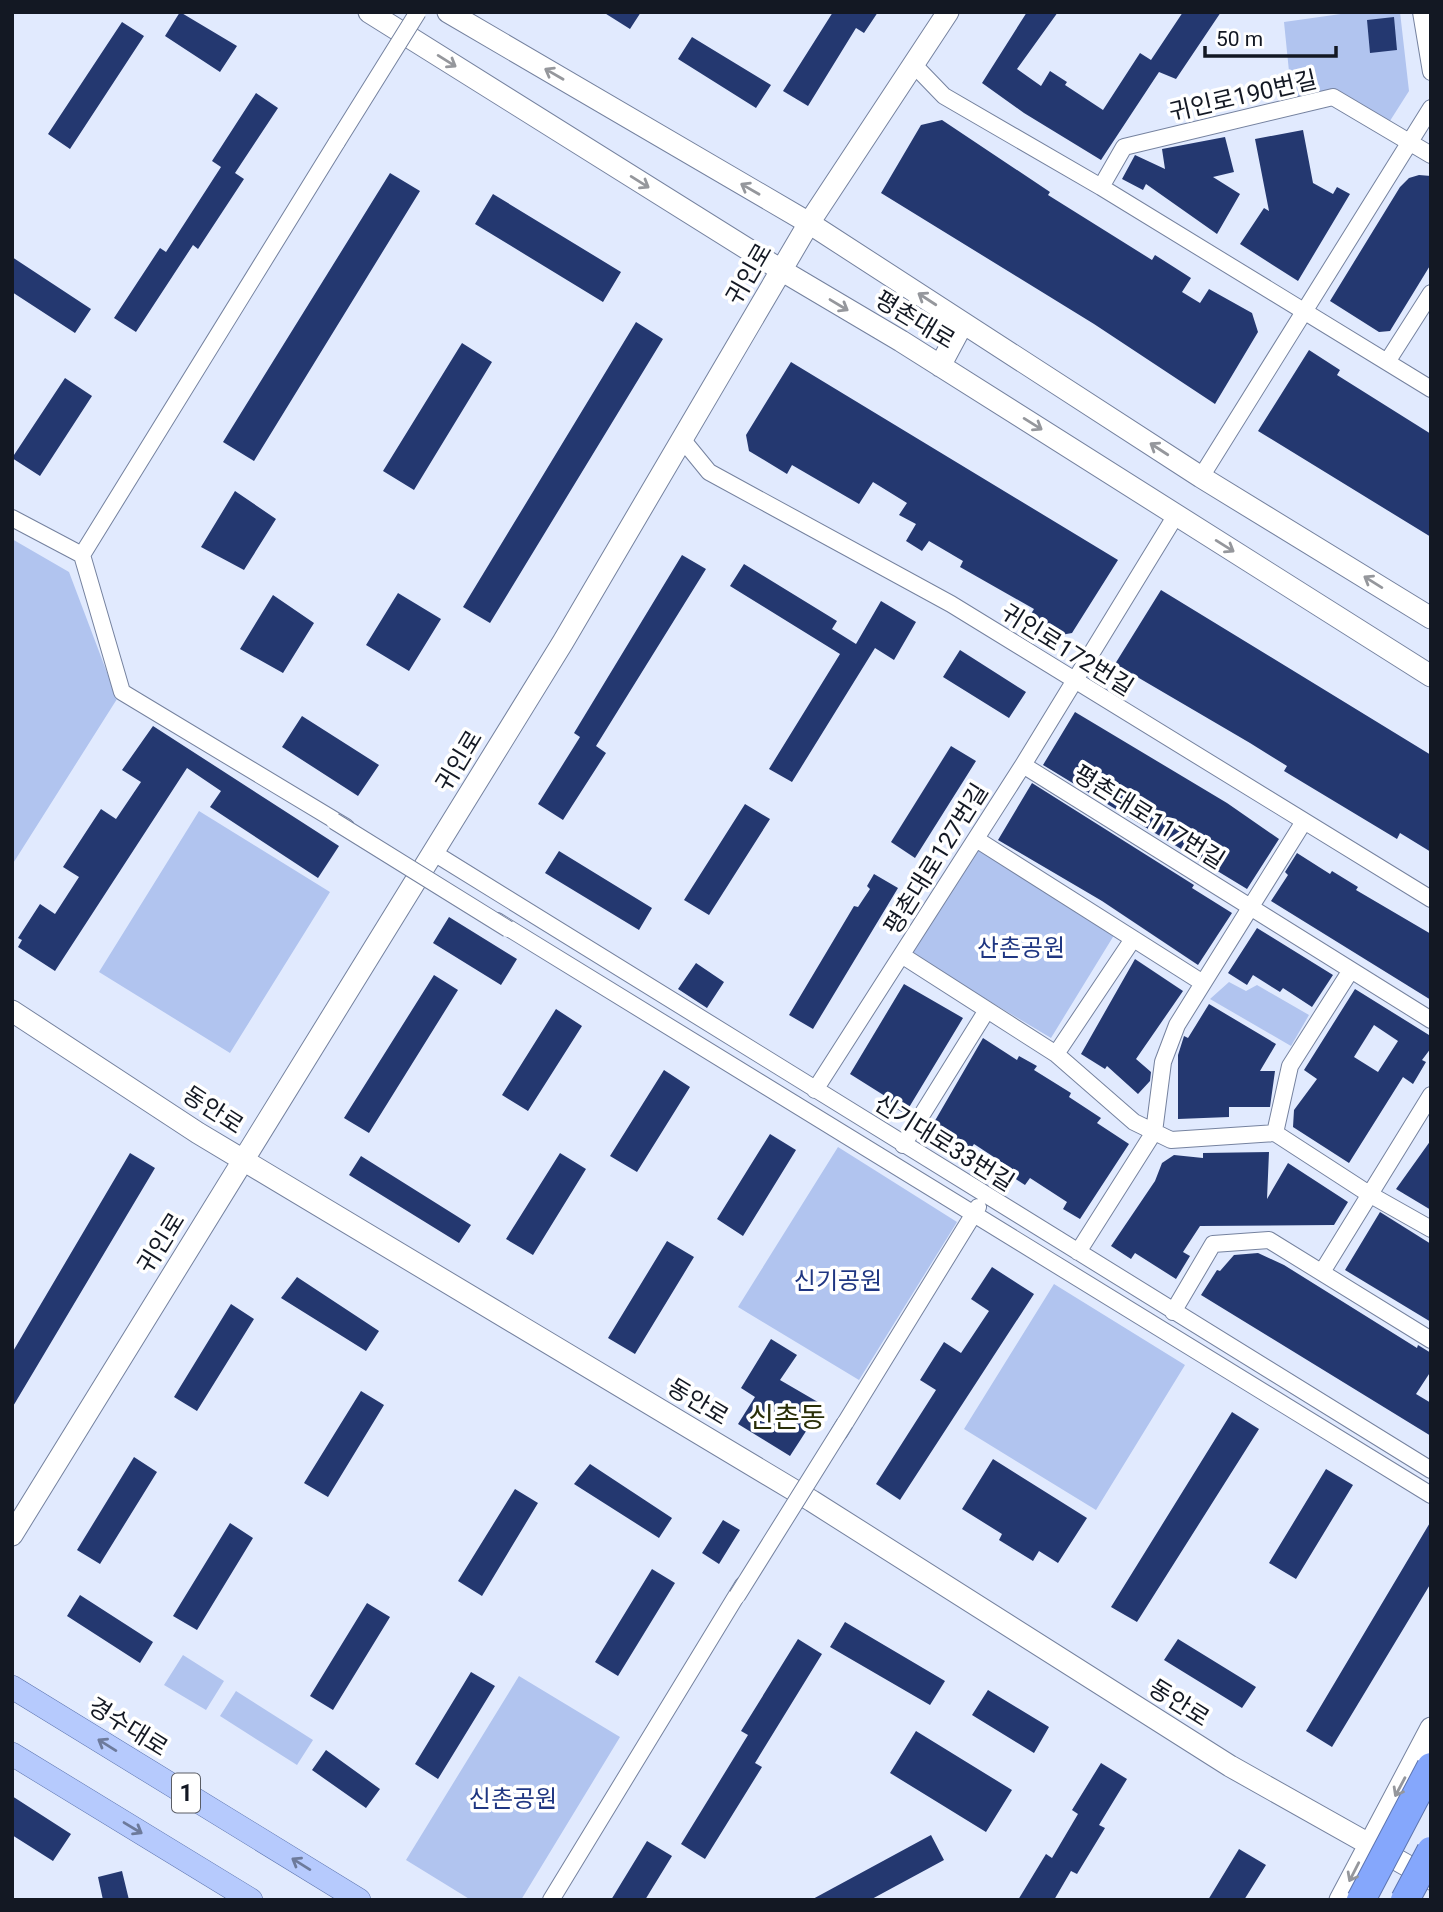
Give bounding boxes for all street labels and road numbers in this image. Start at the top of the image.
street label: 귀인로190번길 [1166,65,1320,127]
street label: 귀인로 [720,238,778,310]
street label: 평촌대로 [870,285,960,355]
street label: 귀인로172번길 [996,598,1138,702]
street label: 귀인로 [430,725,488,797]
street label: 평촌대로117번길 [1068,759,1230,875]
street label: 평촌대로127번길 [878,778,994,940]
street label: 동안로 [178,1080,248,1140]
street label: 신기대로33번길 [869,1089,1019,1197]
street label: 귀인로 [132,1207,190,1279]
street label: 동안로 [662,1373,734,1431]
street label: 동안로 [1143,1674,1215,1732]
street label: 경수대로 [83,1692,173,1762]
road number: 1 [172,1774,200,1812]

